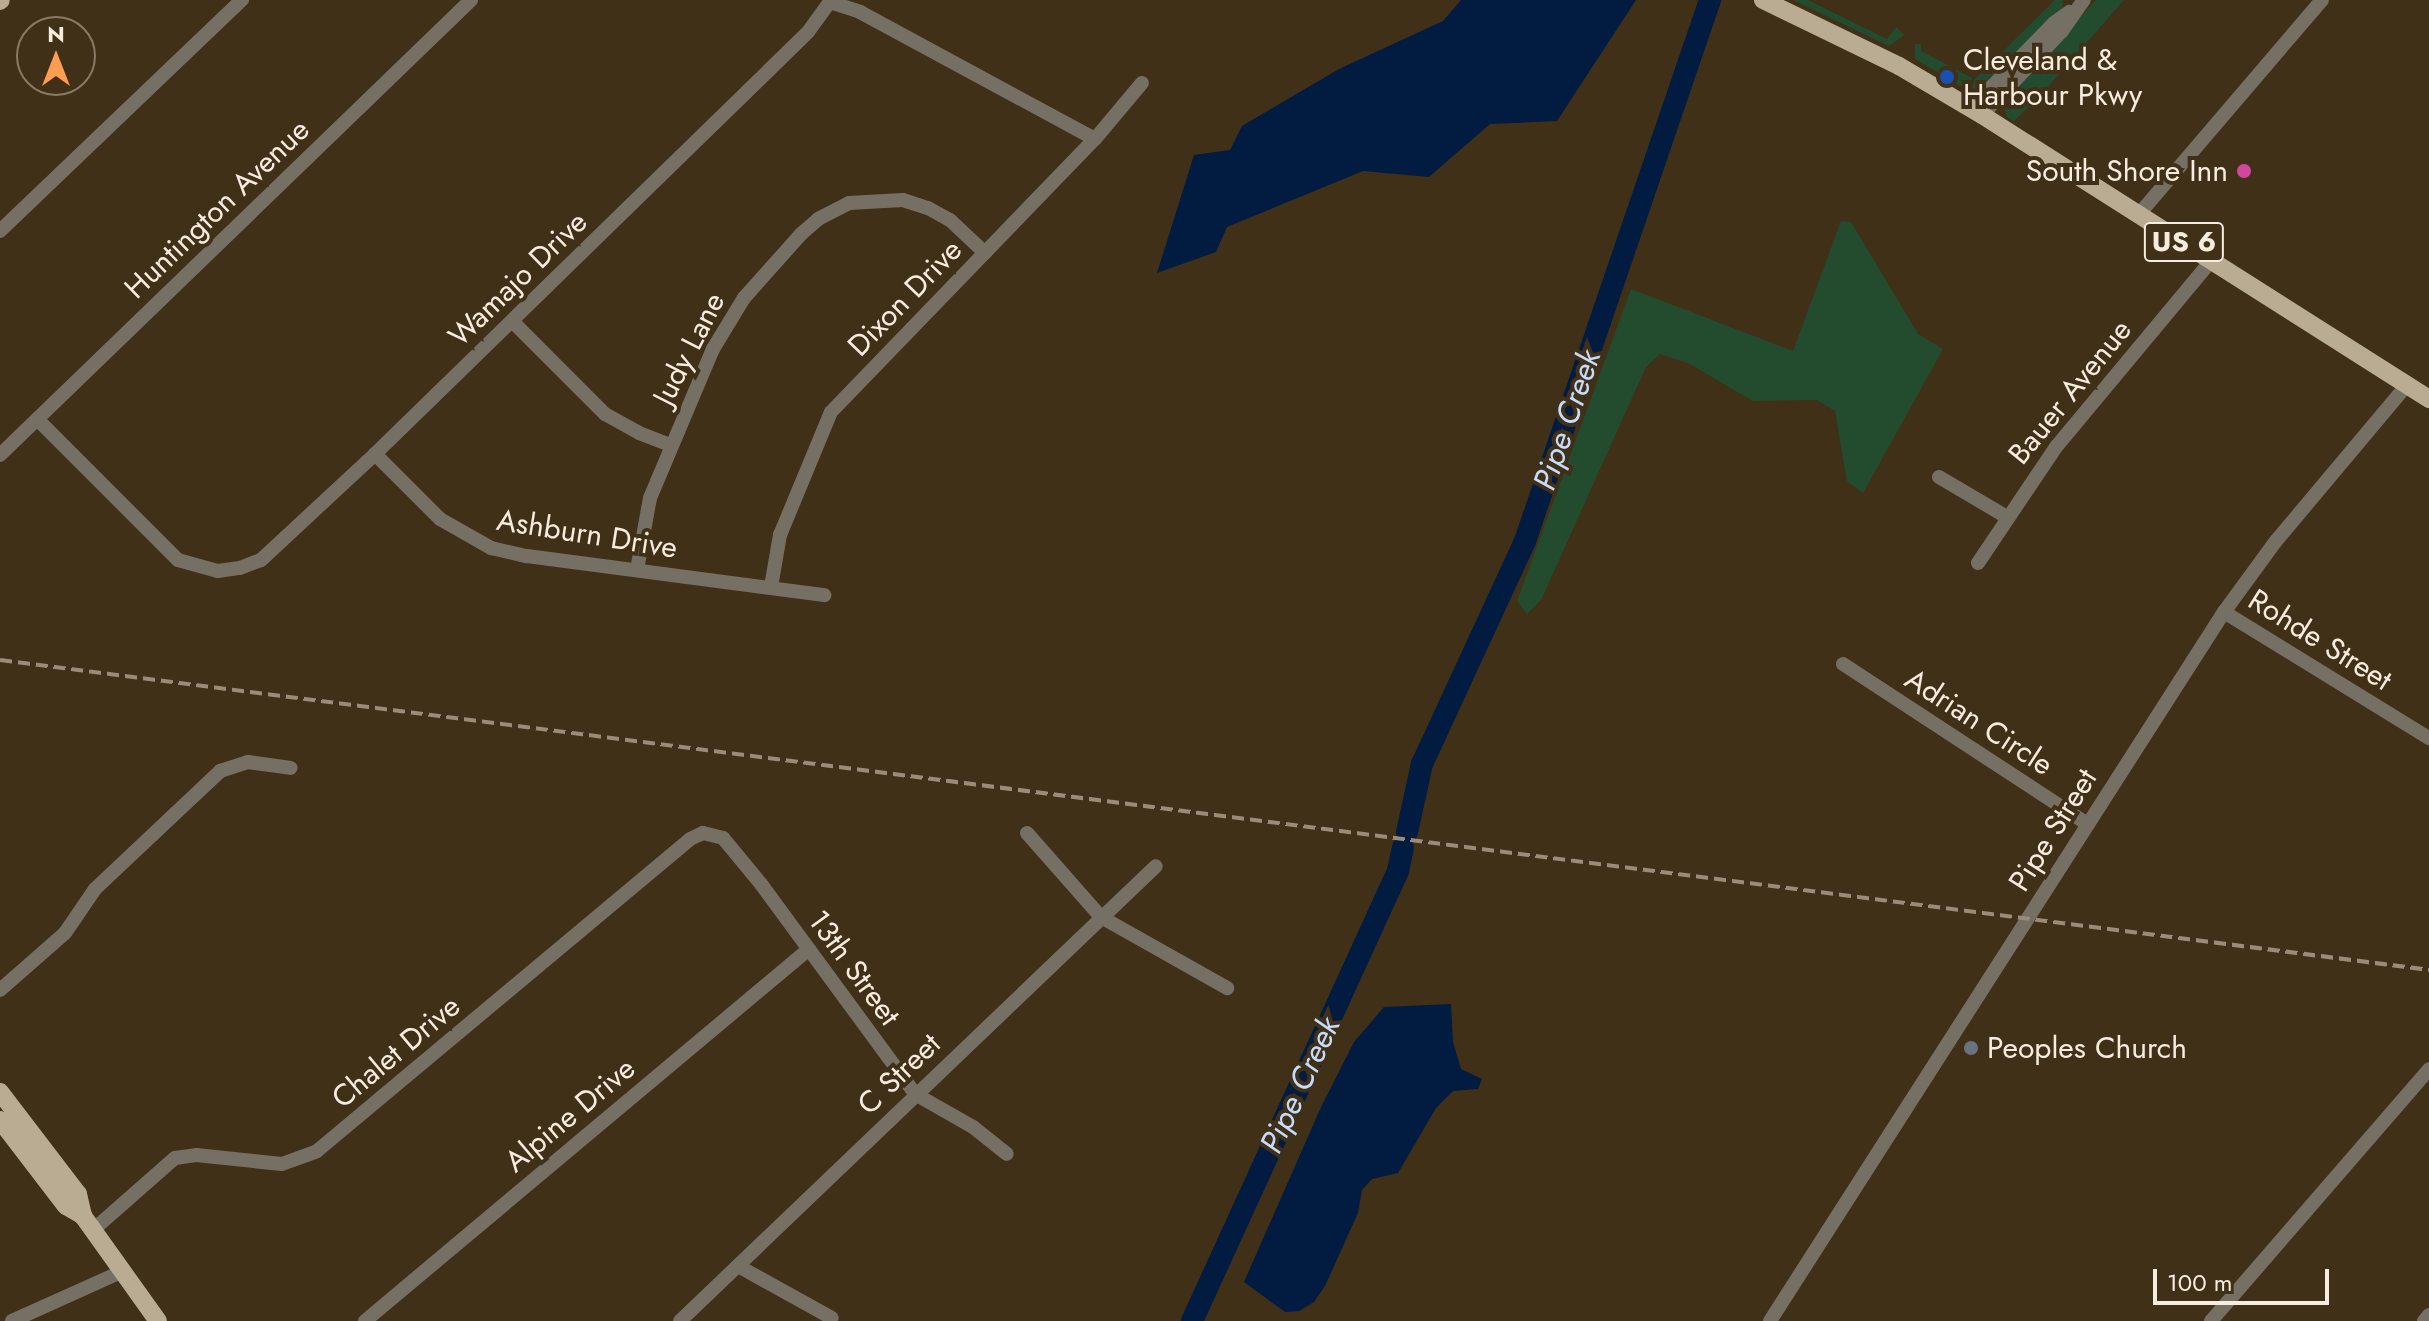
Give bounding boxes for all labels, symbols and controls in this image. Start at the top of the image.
north arrow [16,16,96,96]
text: N [47,18,65,50]
place label: Cleveland & Harbour Pkwy [1963,42,2142,112]
marker: Cleveland & Harbour Pkwy [1938,68,1956,86]
street label: Huntington Avenue [117,112,317,306]
place label: South Shore Inn [2026,153,2228,189]
marker: South Shore Inn [2235,162,2253,180]
street label: Wamajo Drive [441,204,595,354]
road number: US 6 [2142,218,2226,266]
street label: Dixon Drive [841,232,969,364]
street label: Judy Lane [645,287,733,411]
street label: Bauer Avenue [2001,313,2139,471]
water label: Pipe Creek [1525,345,1609,495]
street label: Ashburn Drive [494,502,680,566]
street label: Rohde Street [2242,582,2398,698]
street label: Adrian Circle [1898,661,2060,783]
street label: Pipe Street [2001,762,2105,898]
street label: 13th Street [800,903,908,1033]
street label: Chalet Drive [325,988,467,1116]
water label: Pipe Creek [1252,1011,1348,1159]
street label: C Street [850,1026,948,1122]
place label: Peoples Church [1987,1030,2187,1066]
marker: Peoples Church [1962,1039,1980,1057]
street label: Alpine Drive [498,1050,642,1180]
scale bar [2157,1253,2333,1303]
text: 100 m [2167,1265,2233,1300]

